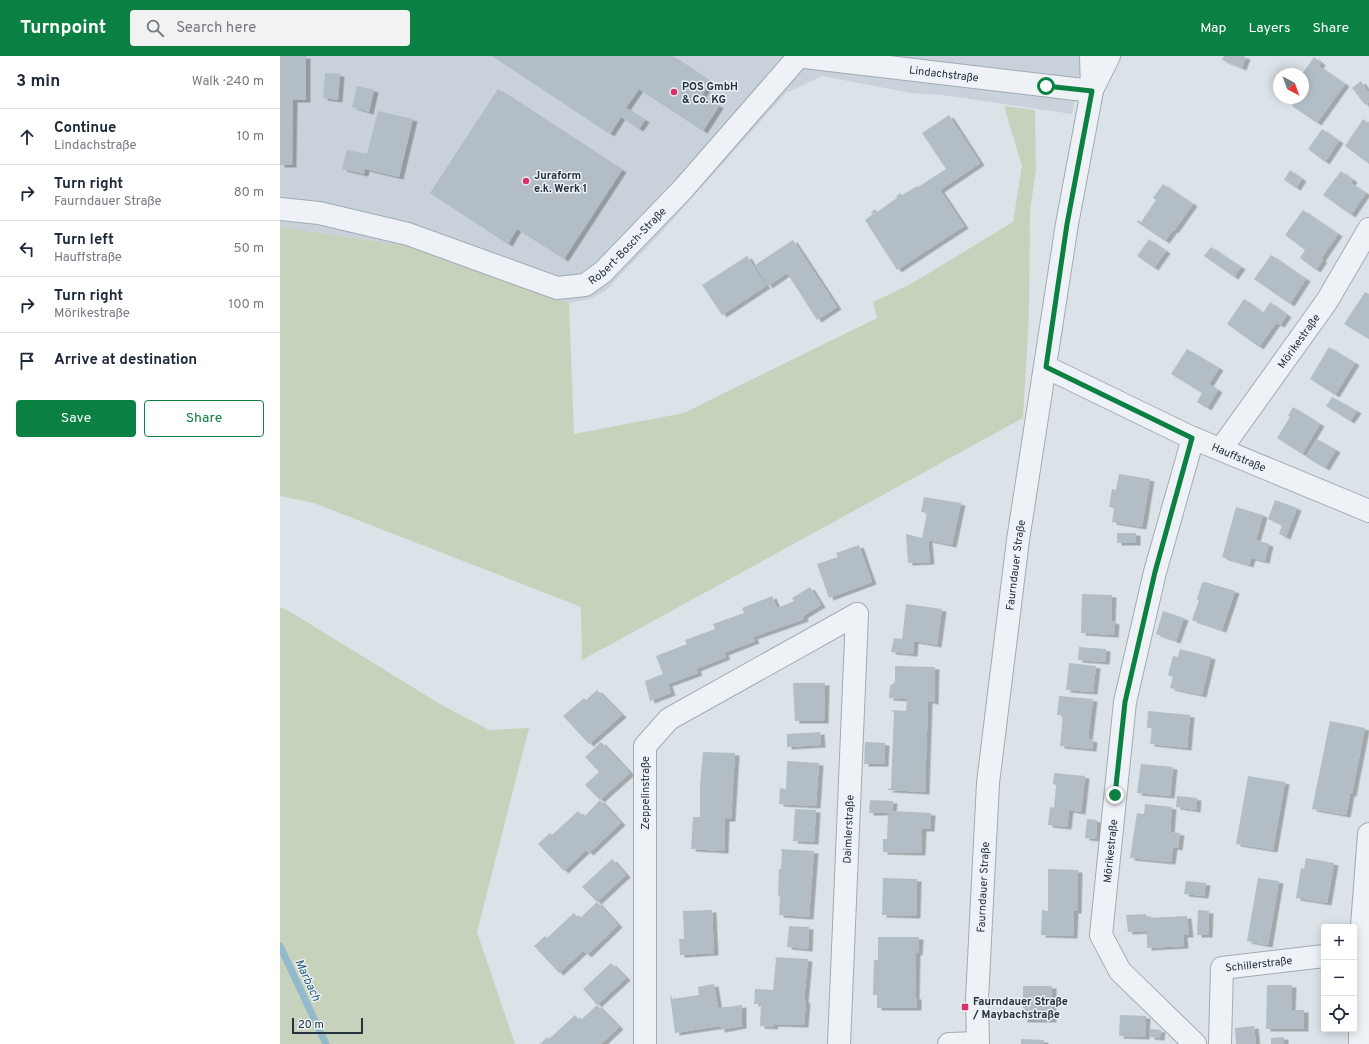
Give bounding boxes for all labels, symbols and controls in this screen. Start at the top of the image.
search box [130,10,410,46]
text: Turnpoint [20,16,106,40]
icon: search [144,17,166,39]
text: Search here [176,19,256,38]
text: Map [1200,20,1226,37]
text: Layers [1248,20,1290,37]
text: Share [1312,20,1349,37]
street label: Lindachstraße [908,63,979,86]
north arrow [1273,68,1309,104]
text: 3 min [16,71,60,93]
text: Walk · 240 m [192,74,264,90]
route start [1037,77,1055,95]
place label: POS GmbH & Co. KG [682,80,738,107]
marker: POS GmbH & Co. KG [669,87,679,97]
text: Continue [54,119,116,138]
icon: ahead [16,126,38,148]
text: 10 m [237,129,264,145]
text: Lindachstraße [54,138,136,154]
place label: Juraform e.k. Werk 1 [534,169,587,196]
text: Turn right [54,175,123,194]
marker: Juraform e.k. Werk 1 [521,176,531,186]
icon: right [16,182,38,204]
text: 80 m [234,185,264,201]
text: Faurndauer Straße [54,194,162,210]
street label: Robert-Bosch-Straße [586,205,670,288]
text: Turn left [54,231,114,250]
icon: left [16,238,38,260]
text: 50 m [234,241,264,257]
text: Hauffstraße [54,250,122,266]
text: Turn right [54,287,123,306]
icon: right [16,294,38,316]
text: 100 m [228,297,264,313]
text: Mörikestraße [54,306,130,322]
street label: Mörikestraße [1275,311,1324,372]
icon: arrive [16,350,38,372]
text: Arrive at destination [54,351,197,370]
button: Save [16,400,136,437]
button: Share [144,400,264,437]
street label: Hauffstraße [1209,441,1268,476]
street label: Faurndauer Straße [1003,519,1029,611]
street label: Zeppelinstraße [639,756,653,830]
route end [1106,786,1124,804]
street label: Daimlerstraße [841,794,857,864]
street label: Mörikestraße [1101,818,1121,884]
street label: Faurndauer Straße [974,841,993,933]
map controls [1321,924,1357,1032]
button: + [1321,924,1357,960]
street label: Schillerstraße [1224,954,1293,976]
water label: Marbach [290,957,324,1005]
button: − [1321,960,1357,996]
place label: Faurndauer Straße / Maybachstraße [972,995,1068,1022]
button: locate [1321,996,1357,1032]
marker: Faurndauer Straße / Maybachstraße [960,1002,970,1012]
scale bar [292,1016,363,1035]
text: 20 m [298,1018,324,1032]

